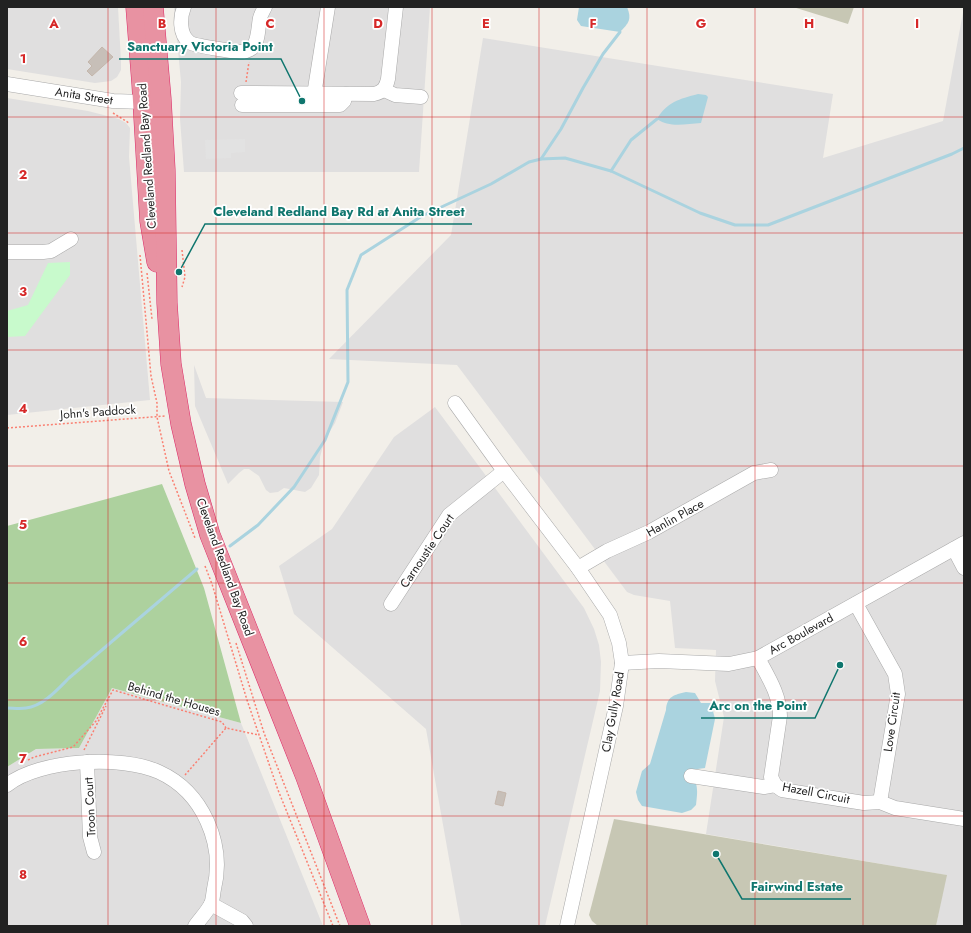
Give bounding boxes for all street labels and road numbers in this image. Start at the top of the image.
street label: Anita Street [54,83,114,109]
street label: Cleveland Redland Bay Road [133,83,161,229]
street label: John's Paddock [58,400,137,424]
street label: Cleveland Redland Bay Road [192,495,258,639]
street label: Hanlin Place [643,495,707,541]
street label: Carnoustie Court [396,510,459,592]
street label: Arc Boulevard [765,609,837,659]
street label: Clay Gully Road [597,670,629,754]
street label: Behind the Houses [126,677,222,721]
street label: Love Circuit [879,691,905,753]
street label: Troon Court [79,777,101,837]
street label: Hazell Circuit [781,778,851,808]

